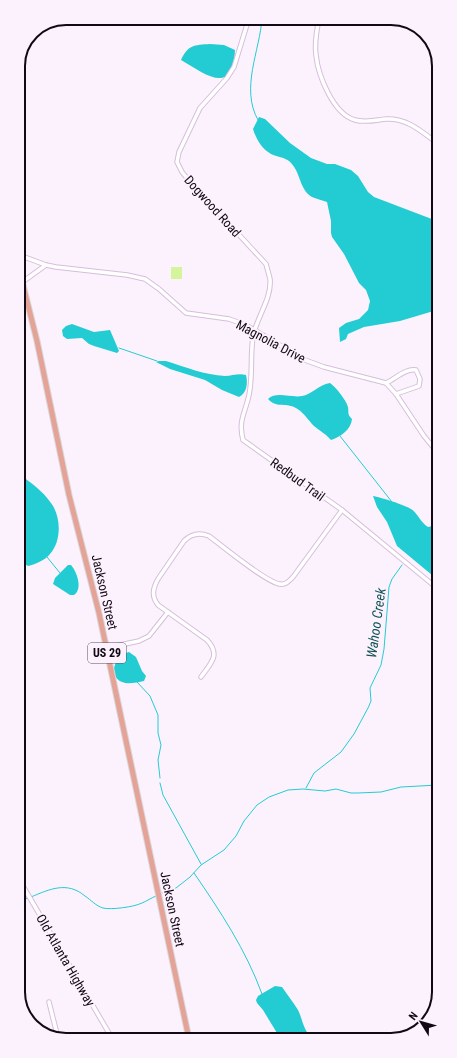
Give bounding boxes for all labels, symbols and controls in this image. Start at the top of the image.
street label: Dogwood Road [181,173,244,240]
street label: Magnolia Drive [234,317,308,366]
street label: Redbud Trail [268,455,328,504]
street label: Jackson Street [89,553,120,631]
water label: Wahoo Creek [363,586,389,659]
road number: US 29 [88,643,126,663]
street label: Jackson Street [157,870,188,948]
street label: Old Atlanta Highway [33,912,98,1009]
north arrow [401,1002,441,1042]
text: N [406,1009,421,1023]

